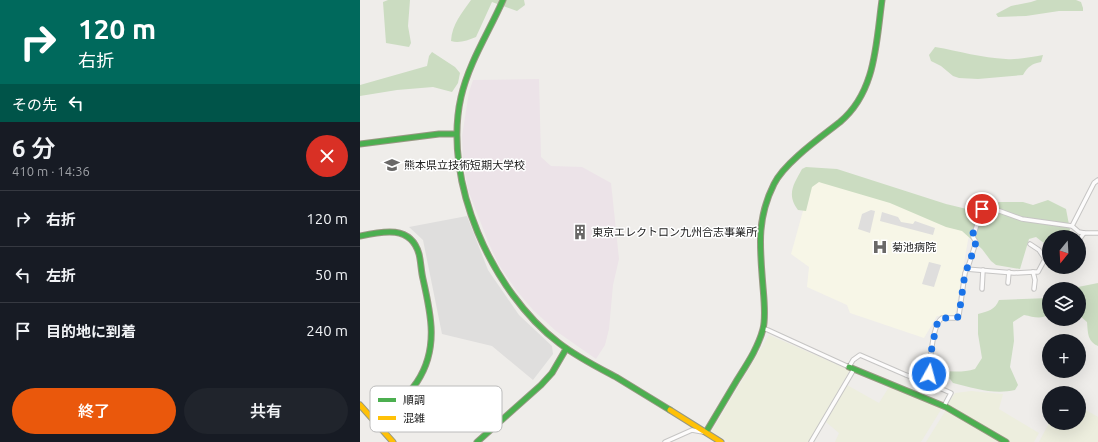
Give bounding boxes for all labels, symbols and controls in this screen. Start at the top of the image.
text: 120 m [78,13,156,44]
icon: right [12,16,64,68]
text: 右折 [78,50,114,70]
icon: left [65,92,87,114]
text: その先 [12,96,57,113]
text: 6 分 [12,135,55,162]
button: close [306,135,348,177]
school or university icon: 熊本県立技術短期大学校 [383,156,401,174]
place label: 熊本県立技術短期大学校 [404,159,525,171]
text: 410 m · 14:36 [12,164,90,178]
pin [965,192,999,226]
icon: arrive [971,198,993,220]
icon: right [12,208,34,230]
text: 120 m [306,210,348,227]
text: 右折 [46,211,76,228]
building icon: 東京エレクトロン九州合志事業所 [571,223,589,241]
place label: 東京エレクトロン九州合志事業所 [592,226,758,238]
north arrow [1042,230,1086,274]
map controls [1042,230,1086,430]
hospital icon: 菊池病院 [871,238,889,256]
place label: 菊池病院 [892,241,936,253]
icon: left [12,264,34,286]
text: 50 m [315,266,348,283]
text: 左折 [46,267,76,284]
button: layers [1042,282,1086,326]
icon: arrive [12,320,34,342]
text: 240 m [306,322,348,339]
text: 目的地に到着 [46,323,136,340]
button: + [1042,334,1086,378]
position arrow [908,353,950,395]
legend [370,386,502,432]
button: − [1042,386,1086,430]
button: 終了 [12,388,176,434]
button: 共有 [184,388,348,434]
text: 順調 [403,394,425,406]
text: 混雑 [403,412,425,424]

